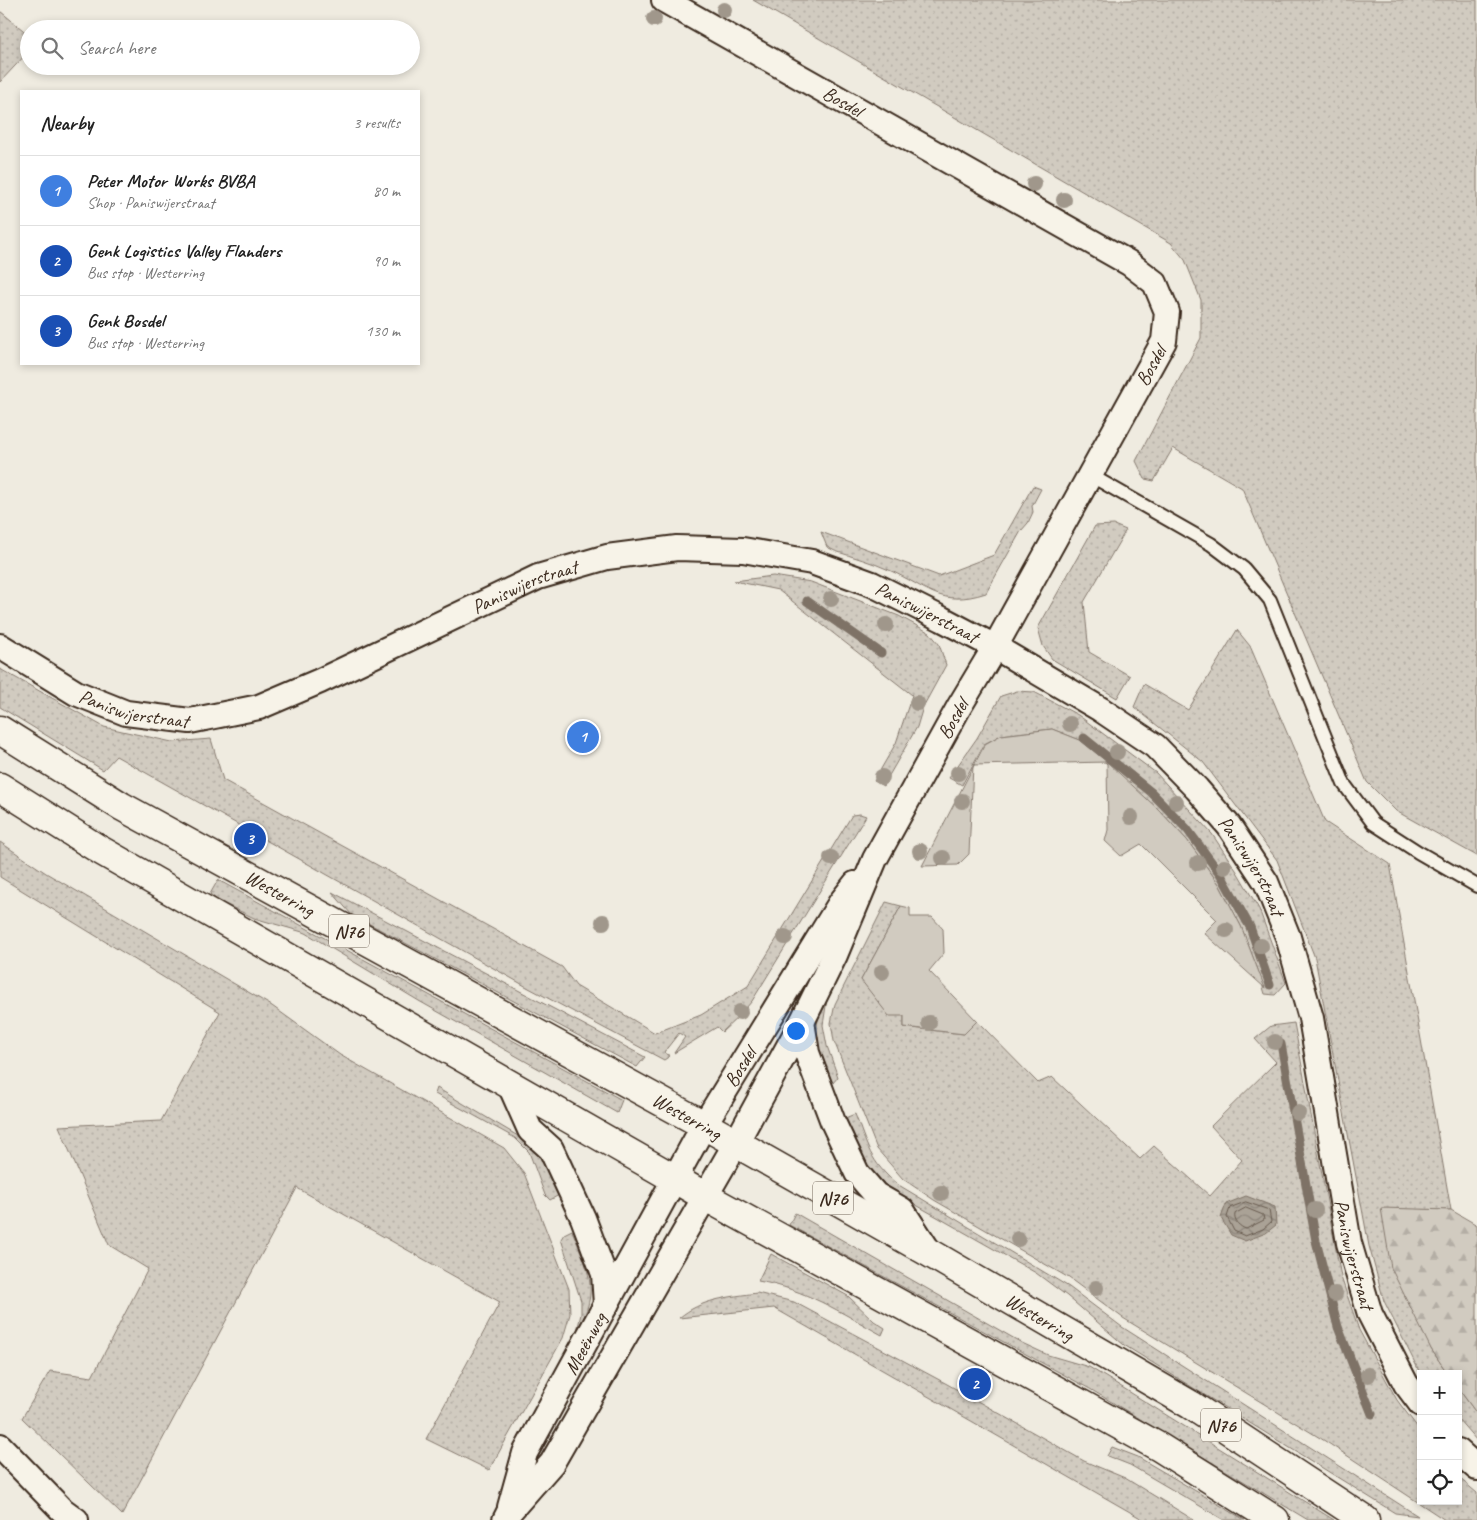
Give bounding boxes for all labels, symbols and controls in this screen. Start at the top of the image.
search box [20,20,420,75]
icon: search [38,34,66,62]
text: Search here [78,36,155,60]
street label: Bosdel [818,80,870,124]
text: Nearby [40,110,93,136]
text: 3 results [353,113,400,133]
text: Peter Motor Works BVBA [87,169,255,193]
text: 1 [52,181,60,201]
text: 80 m [373,181,400,201]
text: Shop · Paniswijerstraat [87,193,215,213]
text: Genk Logistics Valley Flanders [87,239,281,263]
text: 2 [52,251,60,271]
text: 90 m [373,251,400,271]
text: Bus stop · Westerring [87,263,204,283]
text: Genk Bosdel [87,309,164,333]
text: 3 [52,321,60,341]
text: 130 m [366,321,400,341]
text: Bus stop · Westerring [87,333,204,353]
street label: Bosdel [1130,338,1174,390]
street label: Paniswijerstraat [468,553,583,620]
street label: Paniswijerstraat [871,576,986,651]
street label: Paniswijerstraat [75,684,193,734]
street label: Bosdel [932,691,976,743]
pin: 1 [567,718,599,756]
street label: Paniswijerstraat [1213,811,1291,923]
pin: 3 [234,820,266,858]
street label: Westerring [241,864,320,923]
road number: N76 [329,914,369,948]
your location [783,1018,809,1044]
street label: Bosdel [719,1040,764,1092]
street label: Westerring [648,1087,727,1147]
road number: N76 [813,1182,853,1214]
street label: Paniswijerstraat [1329,1198,1381,1316]
street label: Westerring [1001,1288,1080,1348]
street label: Meeënweg [558,1307,613,1379]
pin: 2 [959,1365,991,1403]
map controls [1417,1370,1462,1505]
button: + [1417,1370,1462,1415]
road number: N76 [1201,1408,1241,1442]
button: − [1417,1415,1462,1460]
button: locate [1417,1460,1462,1505]

